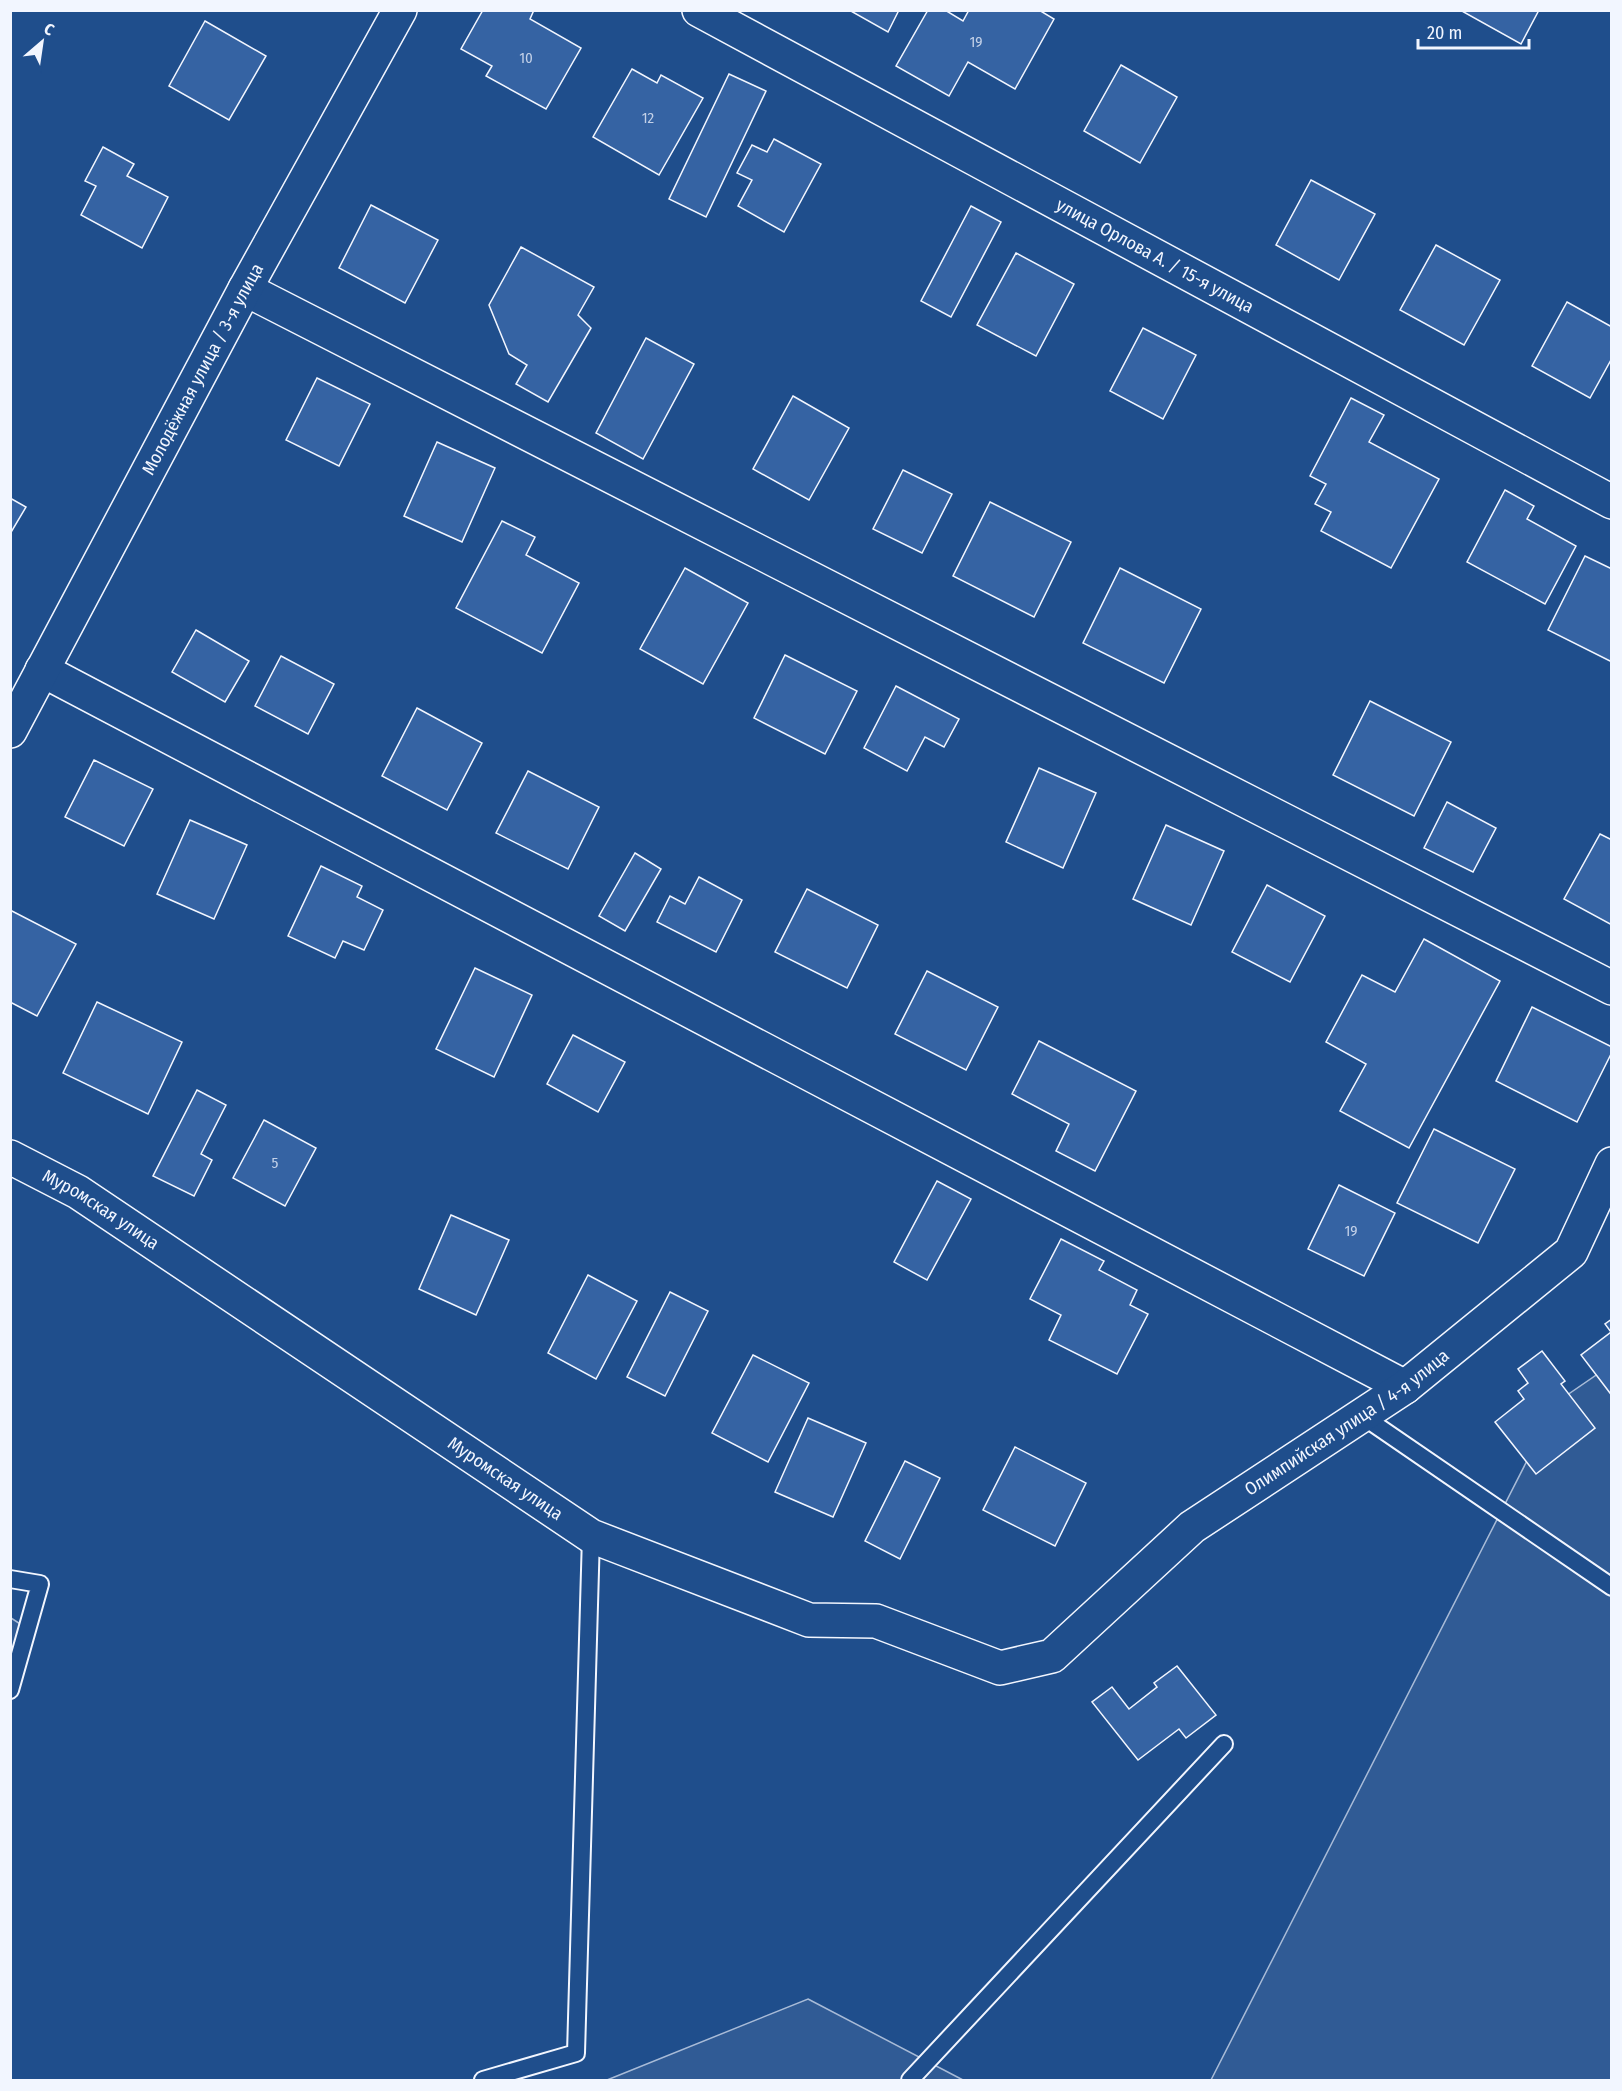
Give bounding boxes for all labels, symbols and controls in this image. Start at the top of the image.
north arrow [12,12,72,72]
scale bar [1418,12,1529,50]
text: С [41,19,58,40]
text: 20 m [1427,22,1462,44]
house number: 19 [969,33,983,51]
house number: 10 [519,49,533,67]
house number: 12 [642,109,655,127]
street label: улица Орлова А. / 15-я улица [1052,194,1258,318]
street label: Молодёжная улица / 3-я улица [137,259,268,479]
house number: 5 [272,1154,279,1172]
street label: Муромская улица [39,1165,164,1254]
house number: 19 [1344,1222,1358,1240]
street label: Олимпийская улица / 4-я улица [1240,1344,1454,1500]
street label: Муромская улица [444,1432,567,1525]

